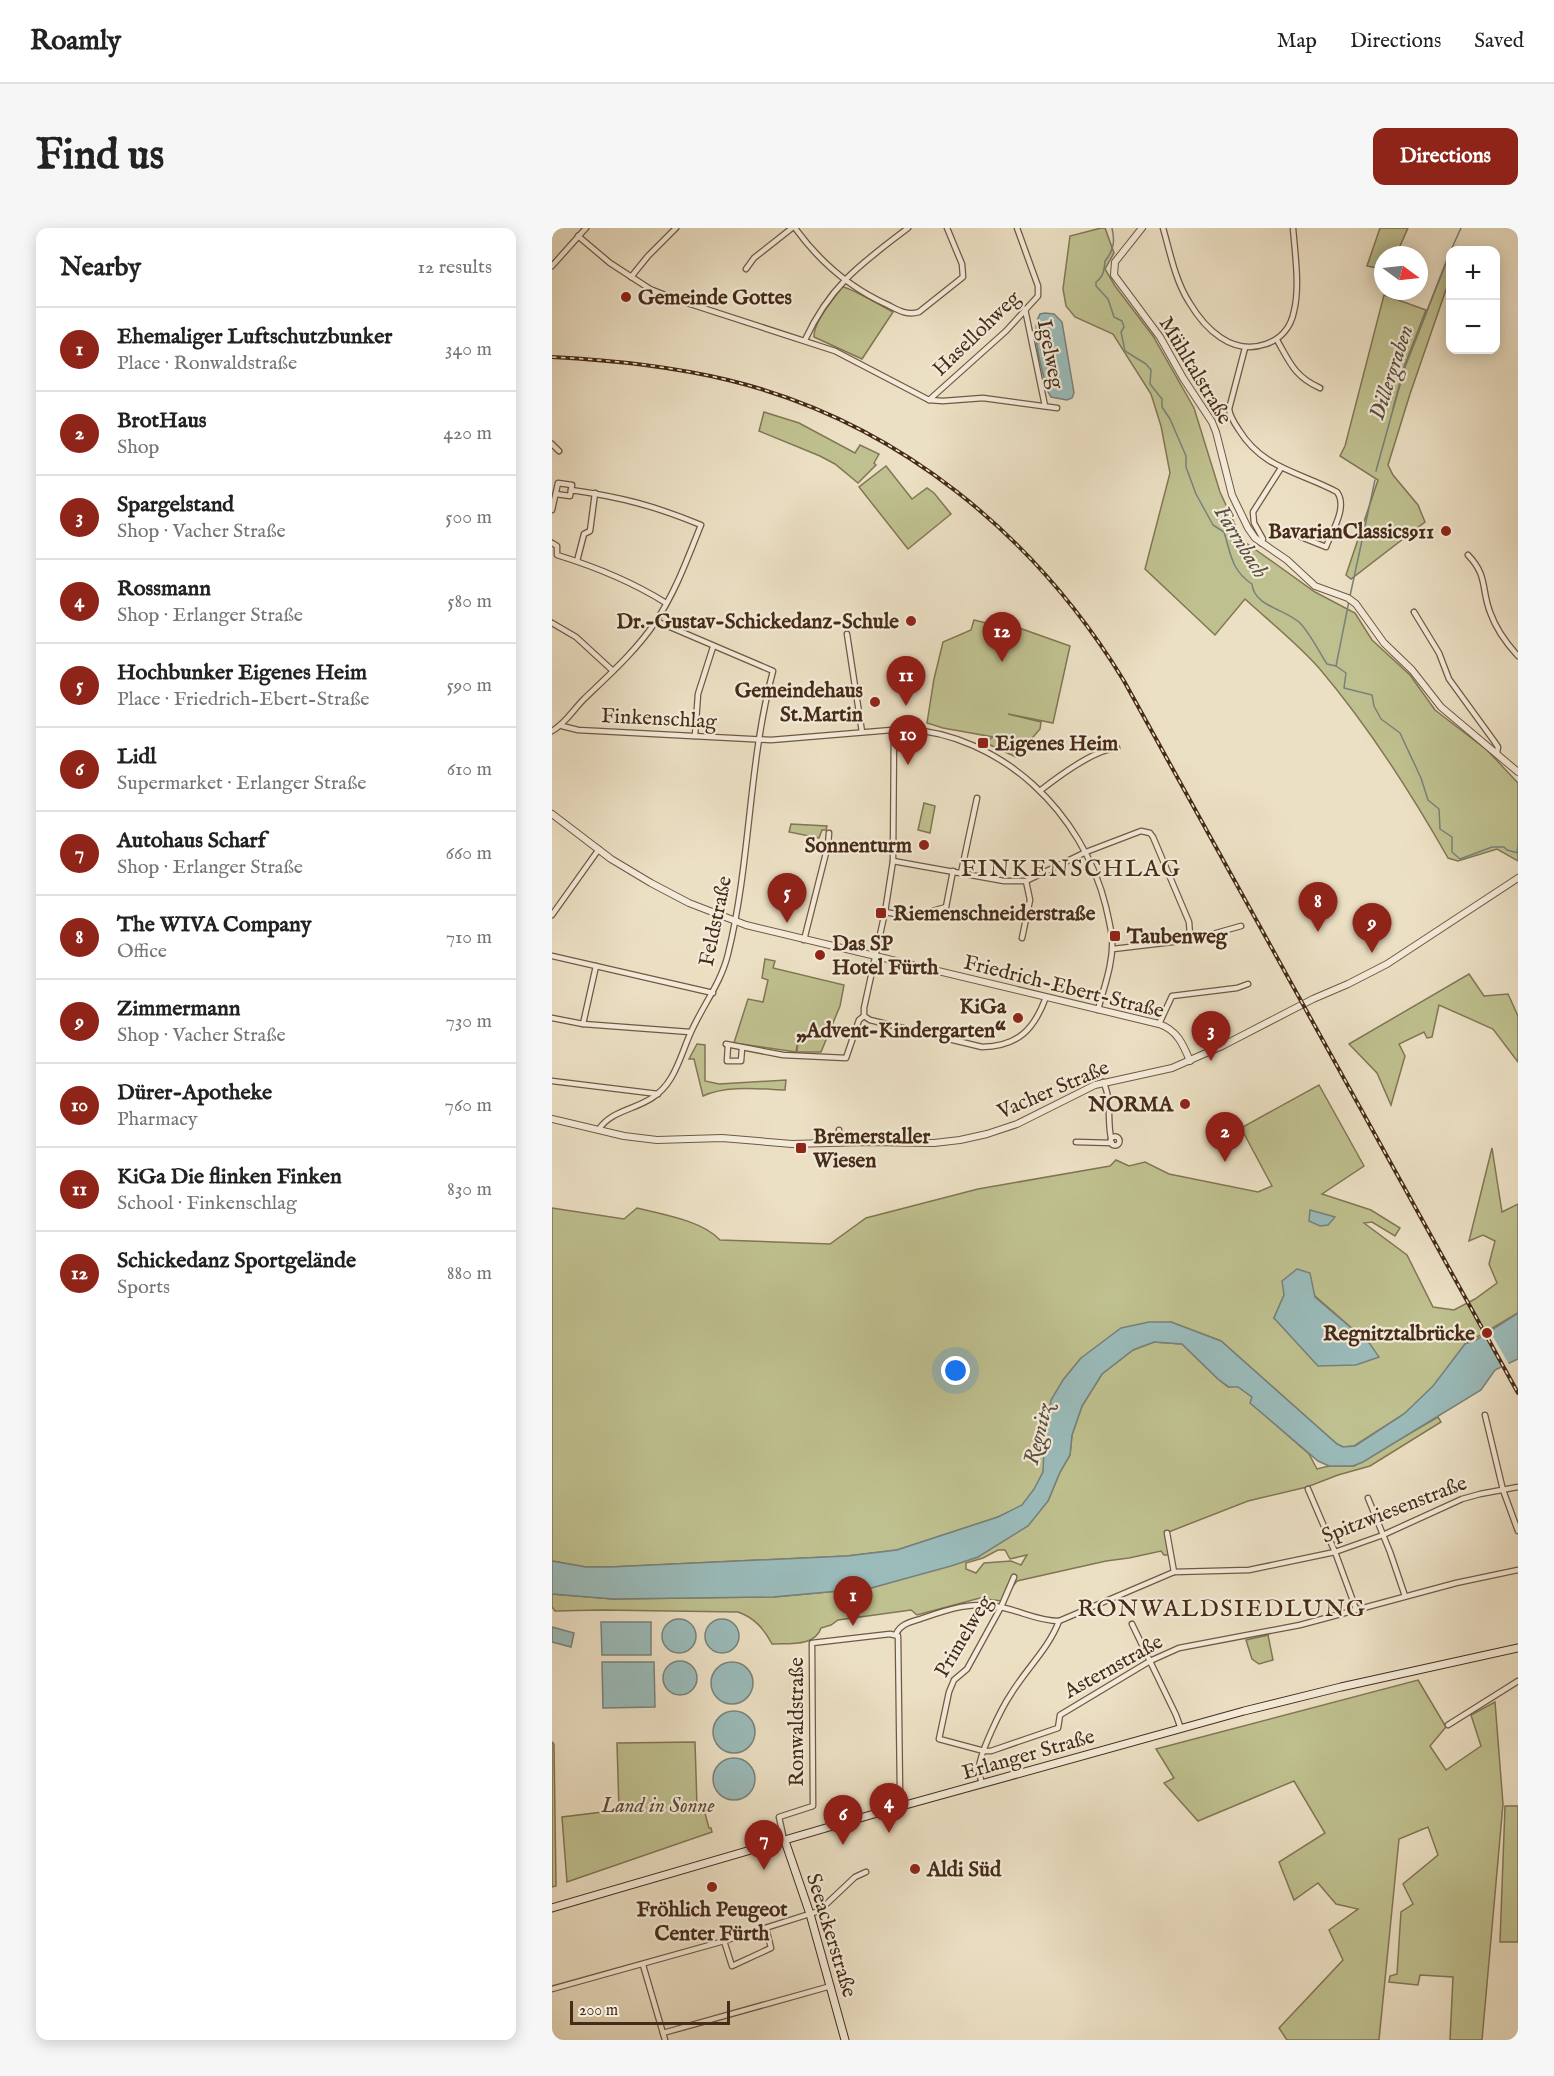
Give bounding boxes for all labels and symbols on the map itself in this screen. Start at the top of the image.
north arrow [1374,246,1428,300]
place label: Gemeinde Gottes [638,285,792,312]
street label: Hasellohweg [927,285,1027,383]
marker: Gemeinde Gottes [619,290,633,304]
street label: Mühltalstraße [1152,312,1238,430]
street label: Igelweg [1030,317,1070,392]
water label: Dillergraben [1363,321,1420,424]
water label: Farrnbach [1207,500,1274,584]
place label: BavarianClassics911 [1268,519,1434,546]
marker: BavarianClassics911 [1439,524,1453,538]
place label: Dr.-Gustav-Schickedanz-Schule [616,609,899,636]
pin: 12 [982,612,1022,662]
marker: Dr.-Gustav-Schickedanz-Schule [904,614,918,628]
pin: 11 [886,656,926,706]
place label: Gemeindehaus St.Martin [735,678,863,729]
marker: Gemeindehaus St.Martin [868,695,882,709]
street label: Finkenschlag [600,703,718,736]
pin: 10 [888,716,928,765]
place label: Eigenes Heim [995,731,1119,758]
marker: Eigenes Heim [976,736,990,750]
place label: Sonnenturm [805,833,913,860]
marker: Sonnenturm [917,838,931,852]
district label: FINKENSCHLAG [961,854,1181,885]
street label: Feldstraße [694,873,739,969]
pin: 5 [768,874,806,923]
pin: 8 [1298,882,1338,932]
place label: Riemenschneiderstraße [893,901,1096,928]
pin: 9 [1352,904,1392,953]
marker: Riemenschneiderstraße [874,906,888,920]
place label: Taubenweg [1126,924,1228,951]
marker: Taubenweg [1108,929,1122,943]
place label: Das SP Hotel Fürth [832,931,939,982]
marker: Das SP Hotel Fürth [813,948,827,962]
street label: Friedrich-Ebert-Straße [961,949,1167,1026]
place label: KiGa „Advent-Kindergarten“ [796,994,1007,1045]
marker: KiGa „Advent-Kindergarten“ [1011,1011,1025,1025]
pin: 3 [1192,1012,1230,1061]
street label: Vacher Straße [993,1055,1114,1126]
place label: NORMA [1087,1092,1175,1119]
marker: NORMA [1178,1097,1192,1111]
pin: 2 [1206,1112,1244,1162]
place label: Bremerstaller Wiesen [812,1124,930,1175]
marker: Bremerstaller Wiesen [794,1141,808,1155]
place label: Regnitztalbrücke [1323,1321,1475,1348]
marker: Regnitztalbrücke [1480,1326,1494,1340]
your location [941,1356,970,1385]
water label: Regnitz [1018,1398,1061,1468]
street label: Spitzwiesenstraße [1318,1470,1471,1551]
pin: 1 [834,1576,872,1626]
street label: Primelweg [929,1590,1000,1683]
district label: RONWALDSIEDLUNG [1077,1594,1367,1625]
street label: Asternstraße [1059,1629,1168,1706]
street label: Ronwaldstraße [784,1657,811,1787]
street label: Erlanger Straße [959,1724,1098,1787]
pin: 4 [870,1784,908,1833]
park label: Land in Sonne [601,1793,714,1820]
pin: 6 [824,1796,862,1845]
pin: 7 [744,1820,784,1870]
place label: Aldi Süd [926,1857,1002,1884]
marker: Aldi Süd [908,1862,922,1876]
street label: Seeackerstraße [799,1870,862,2001]
marker: Fröhlich Peugeot Center Fürth [705,1880,719,1894]
place label: Fröhlich Peugeot Center Fürth [636,1897,788,1948]
scale bar [570,1998,730,2026]

